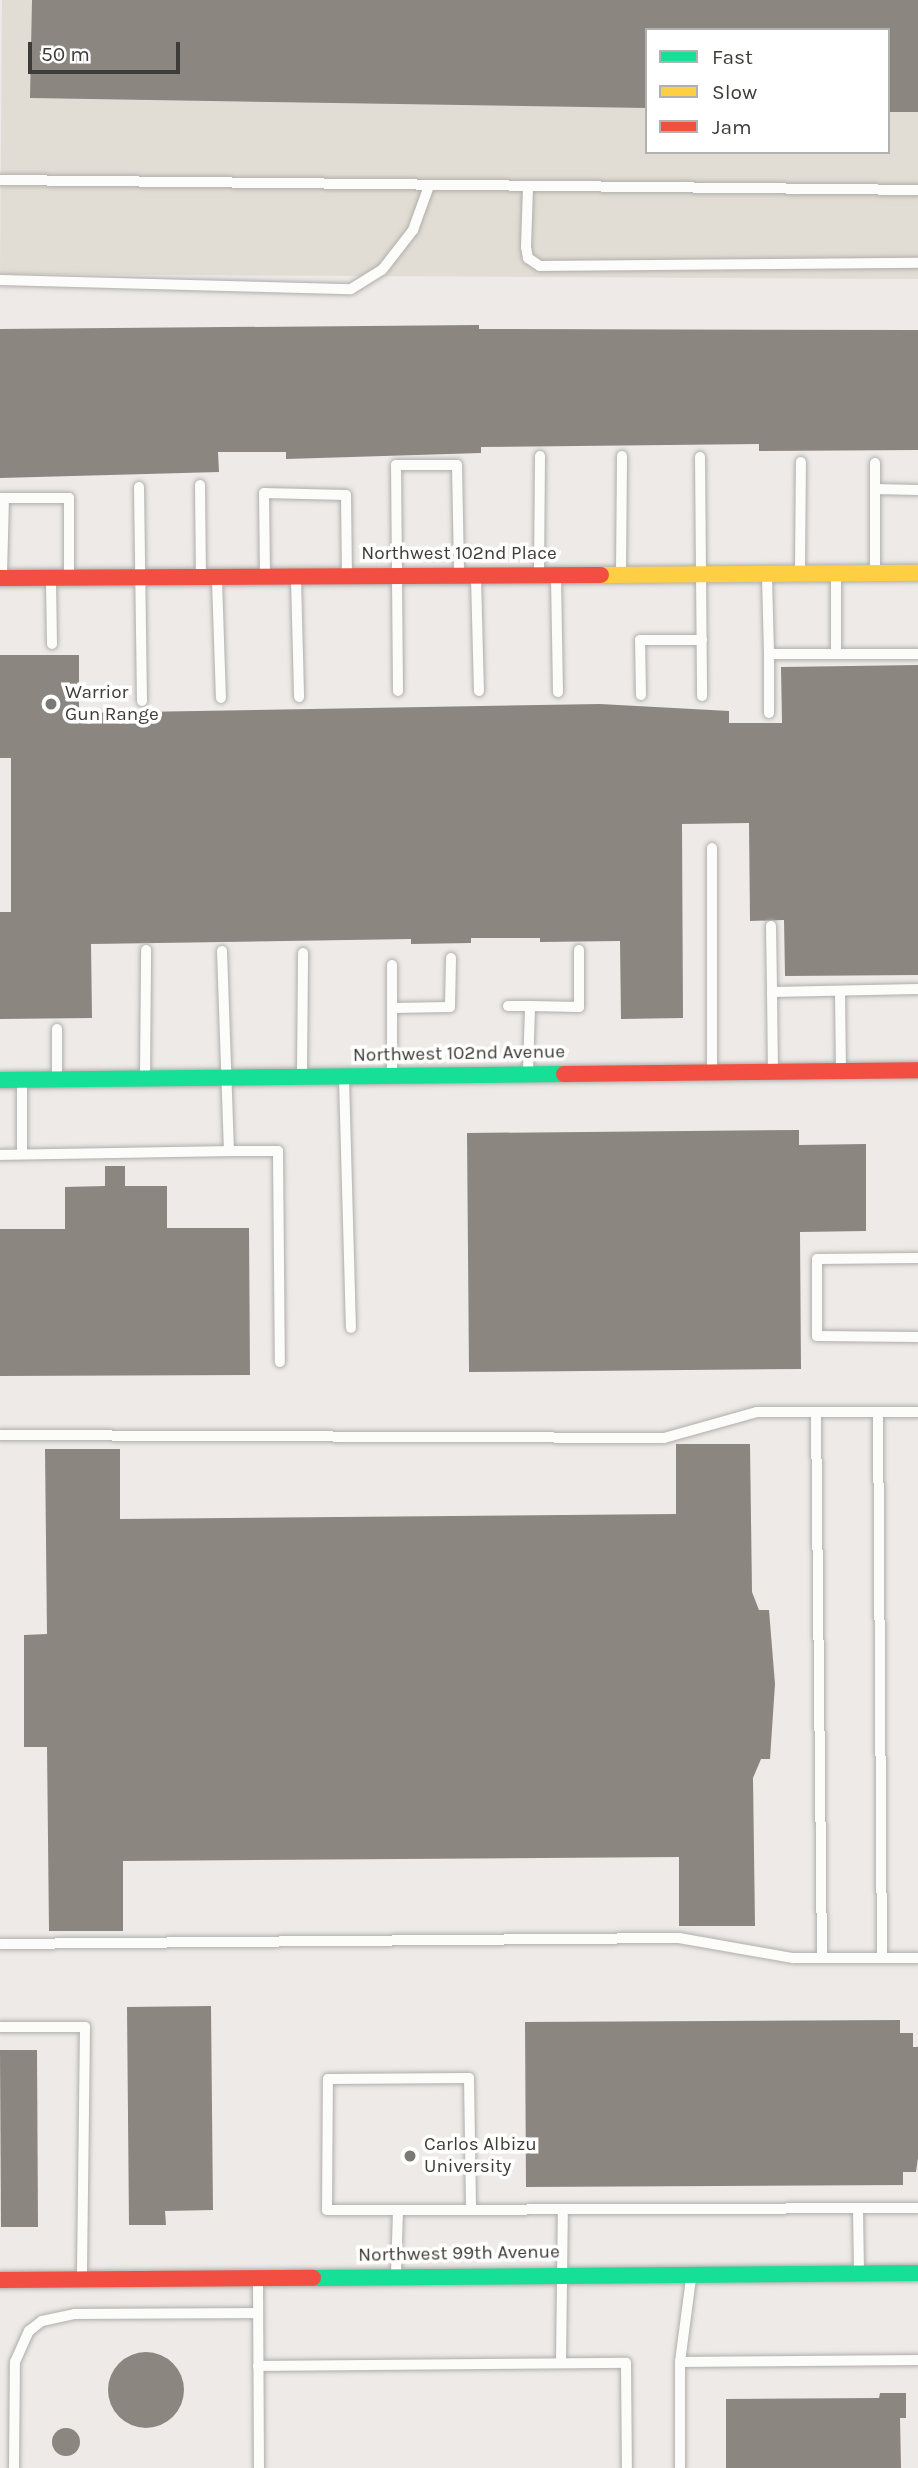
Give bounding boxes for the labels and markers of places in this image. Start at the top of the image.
place label: Warrior Gun Range [65,682,159,726]
marker: Warrior Gun Range [43,696,59,712]
place label: Carlos Albizu University [424,2134,537,2178]
marker: Carlos Albizu University [402,2148,418,2164]

